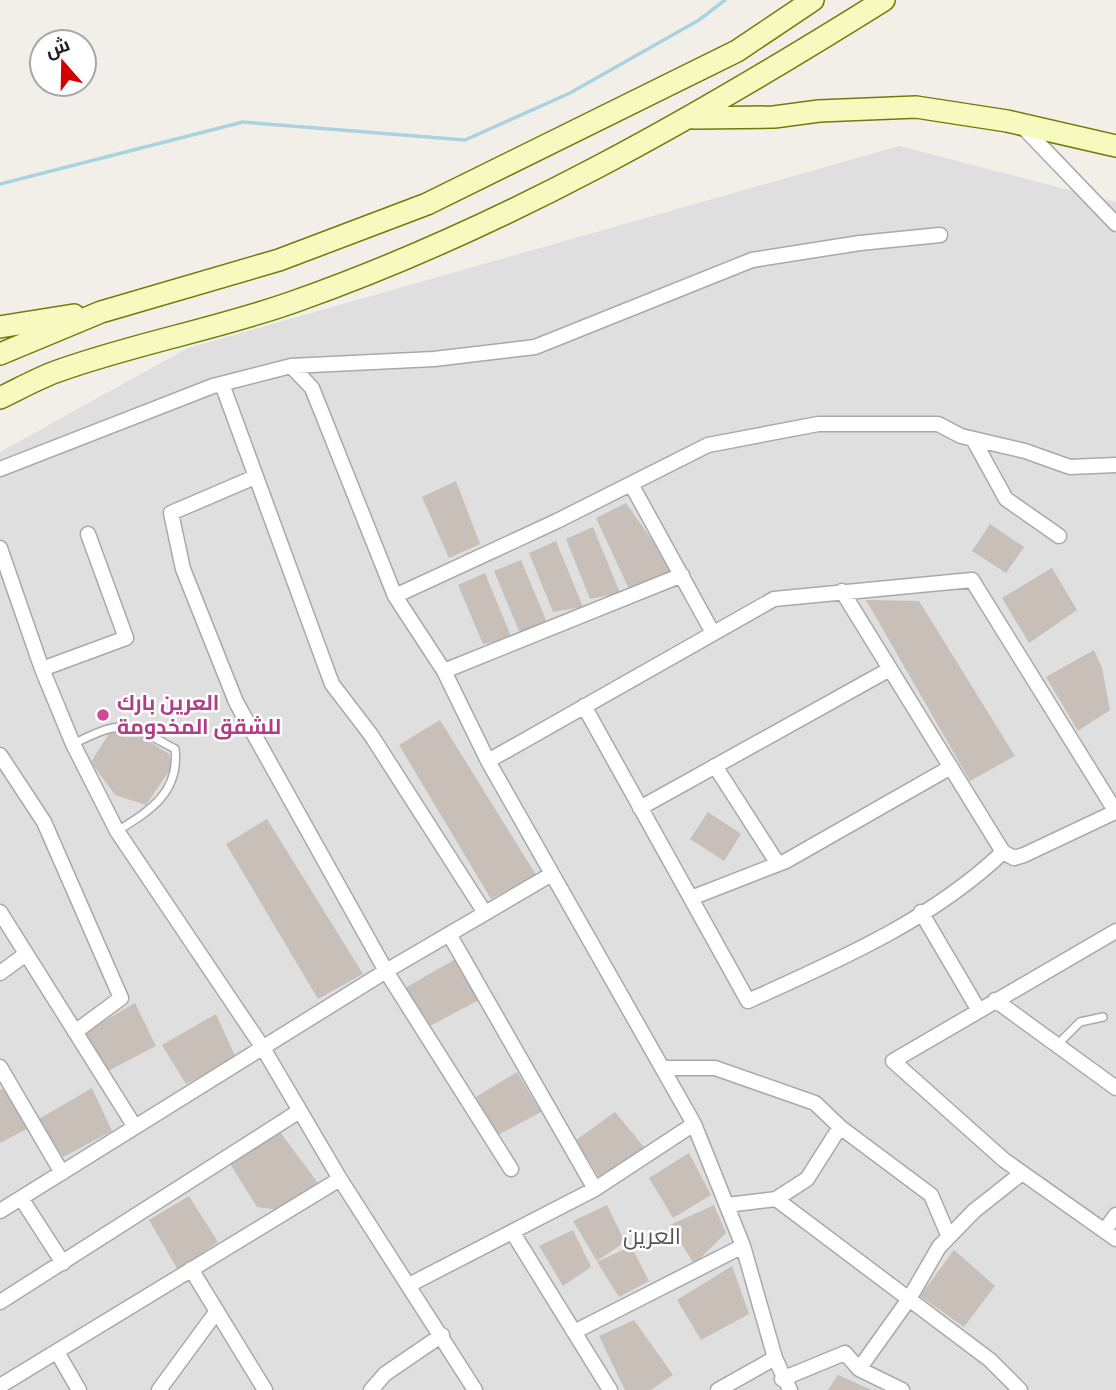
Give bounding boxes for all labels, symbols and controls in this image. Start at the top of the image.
north arrow [28,28,98,98]
text: ش [42,33,73,62]
place label: العرين بارك للشقق المخدومة [117,691,281,740]
marker: العرين بارك للشقق المخدومة [95,707,111,723]
district label: العرين [623,1223,681,1250]

